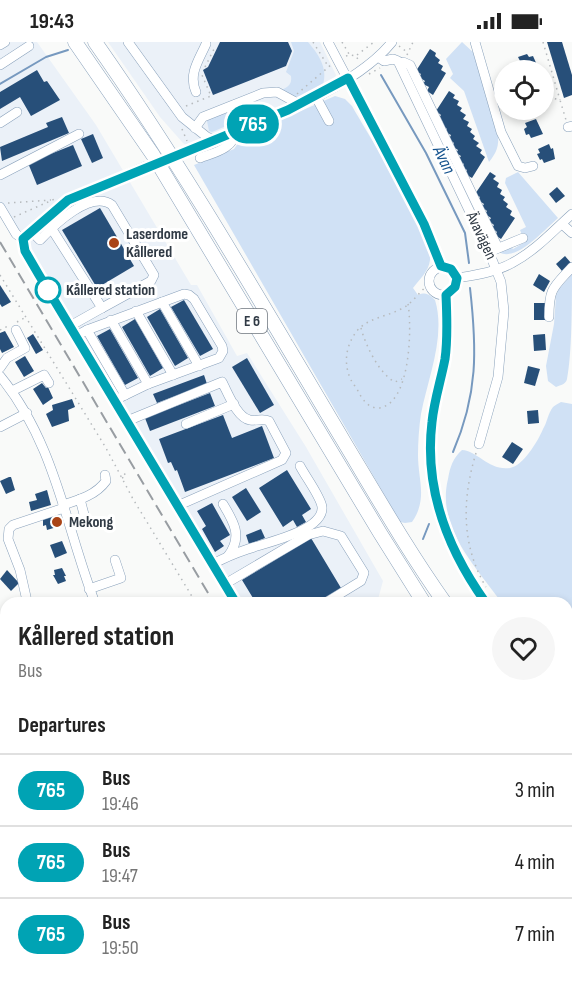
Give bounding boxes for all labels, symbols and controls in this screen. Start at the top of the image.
text: 19:43 [30,8,74,35]
map controls [494,60,554,120]
button: locate [494,60,554,120]
line badge: 765 [218,104,288,143]
text: 765 [239,112,267,137]
water label: Ävan [428,142,460,178]
street label: Ävavägen [461,208,500,263]
place label: Laserdome Kållered [126,225,188,262]
marker: Laserdome Kållered [107,236,121,250]
marker: Kållered station [35,277,61,303]
place label: Kållered station [66,281,155,300]
road number: E 6 [237,309,267,333]
place label: Mekong [69,513,113,532]
marker: Mekong [50,515,64,529]
button: heart [492,617,555,680]
text: Kållered station [18,620,174,653]
text: Bus [18,659,42,683]
text: Departures [18,712,106,739]
text: Bus [102,765,131,792]
text: 3 min [515,777,555,804]
text: 765 [37,778,65,803]
text: 19:46 [102,792,139,816]
text: Bus [102,837,131,864]
text: 4 min [515,849,555,876]
text: 765 [37,850,65,875]
text: 19:47 [102,864,138,888]
text: Bus [102,909,131,936]
text: 7 min [515,921,555,948]
text: 765 [37,922,65,947]
text: 19:50 [102,936,139,960]

